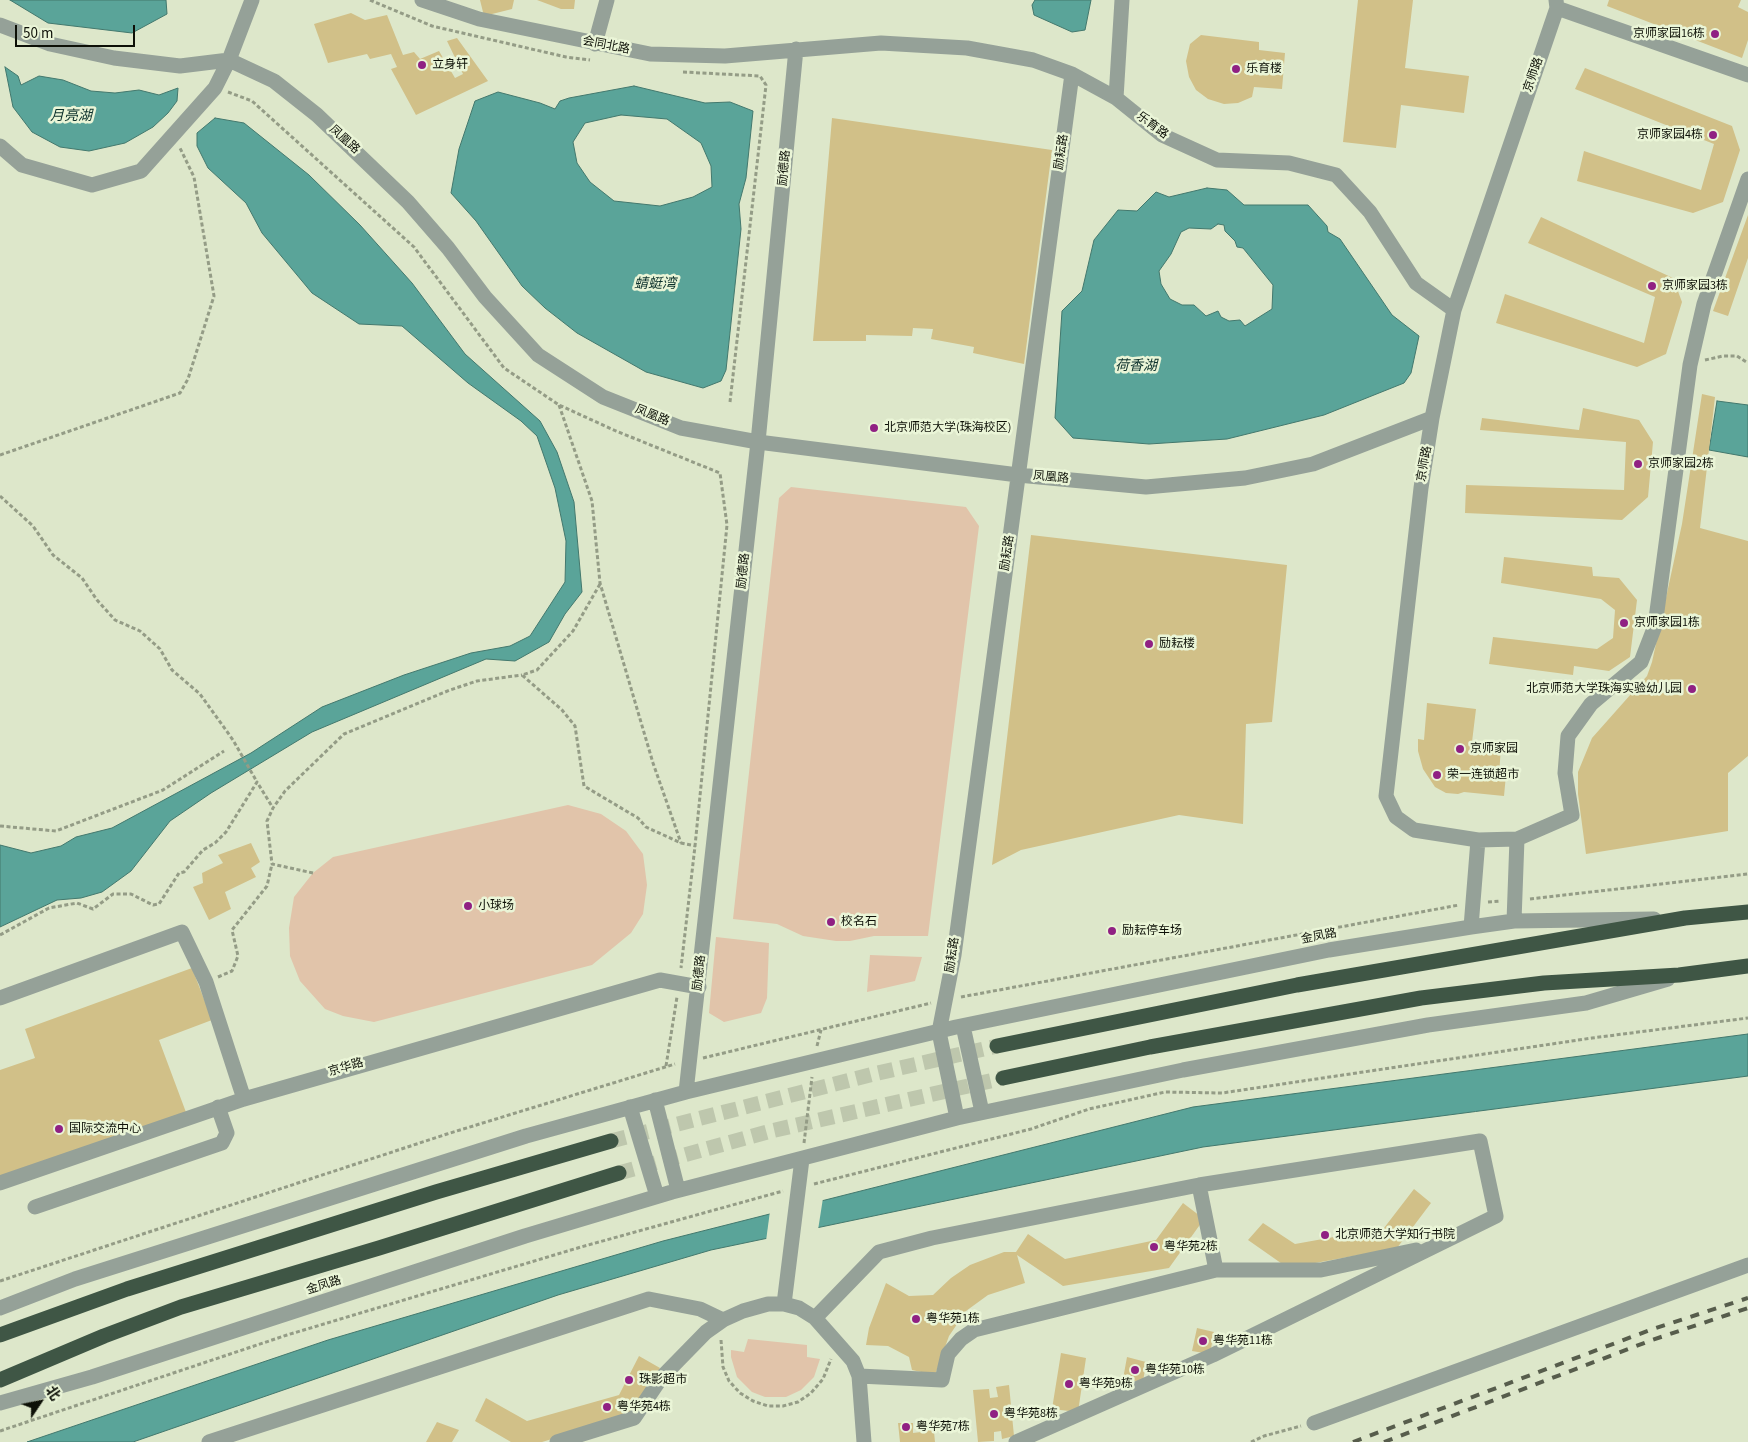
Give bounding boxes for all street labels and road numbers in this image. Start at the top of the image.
street label: 会同北路 [581,34,631,58]
street label: 京师路 [1521,56,1547,94]
street label: 乐育路 [1133,110,1171,142]
street label: 凤凰路 [326,123,362,157]
street label: 励耘路 [1052,133,1072,171]
street label: 励德路 [776,149,794,187]
street label: 凤凰路 [633,403,671,429]
street label: 京师路 [1415,445,1435,483]
street label: 凤凰路 [1032,469,1070,487]
street label: 励耘路 [998,534,1018,572]
street label: 励德路 [735,552,753,590]
street label: 金凤路 [1300,926,1338,948]
street label: 励耘路 [943,936,963,974]
street label: 励德路 [691,954,709,992]
street label: 京华路 [327,1056,365,1080]
street label: 金凤路 [305,1274,343,1298]

